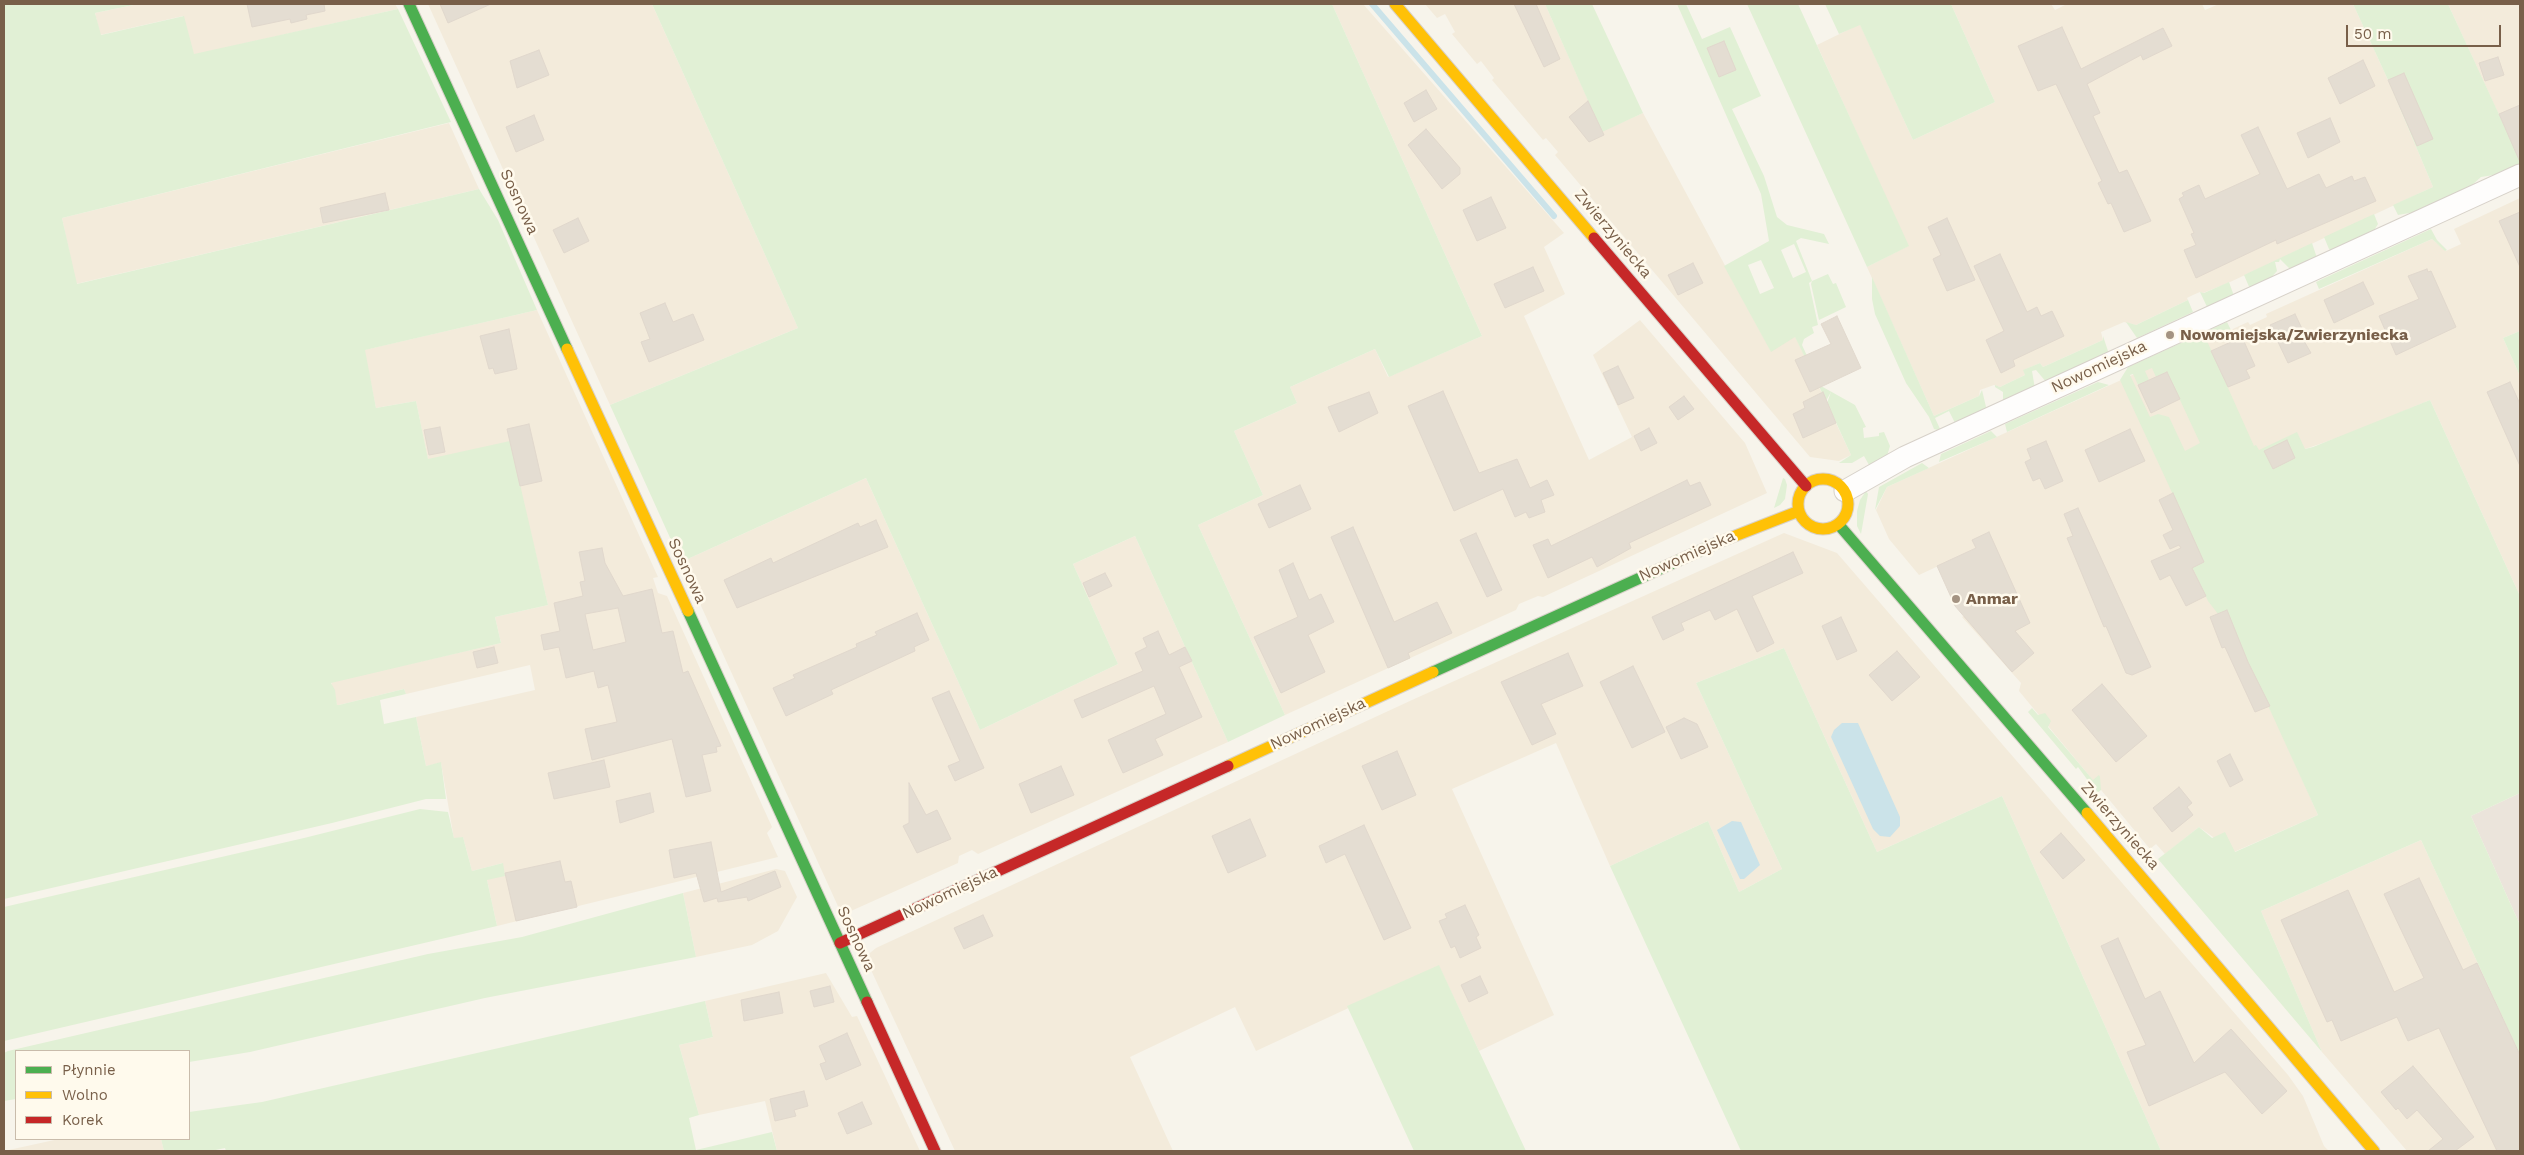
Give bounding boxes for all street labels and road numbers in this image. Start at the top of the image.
street label: Sosnowa [496,166,542,238]
street label: Zwierzyniecka [1570,186,1656,282]
street label: Nowomiejska [2048,337,2150,397]
street label: Nowomiejska [1636,526,1738,586]
street label: Sosnowa [664,535,710,607]
street label: Nowomiejska [1267,694,1369,754]
street label: Zwierzyniecka [2077,778,2163,874]
street label: Nowomiejska [899,863,1001,923]
street label: Sosnowa [833,903,879,975]

